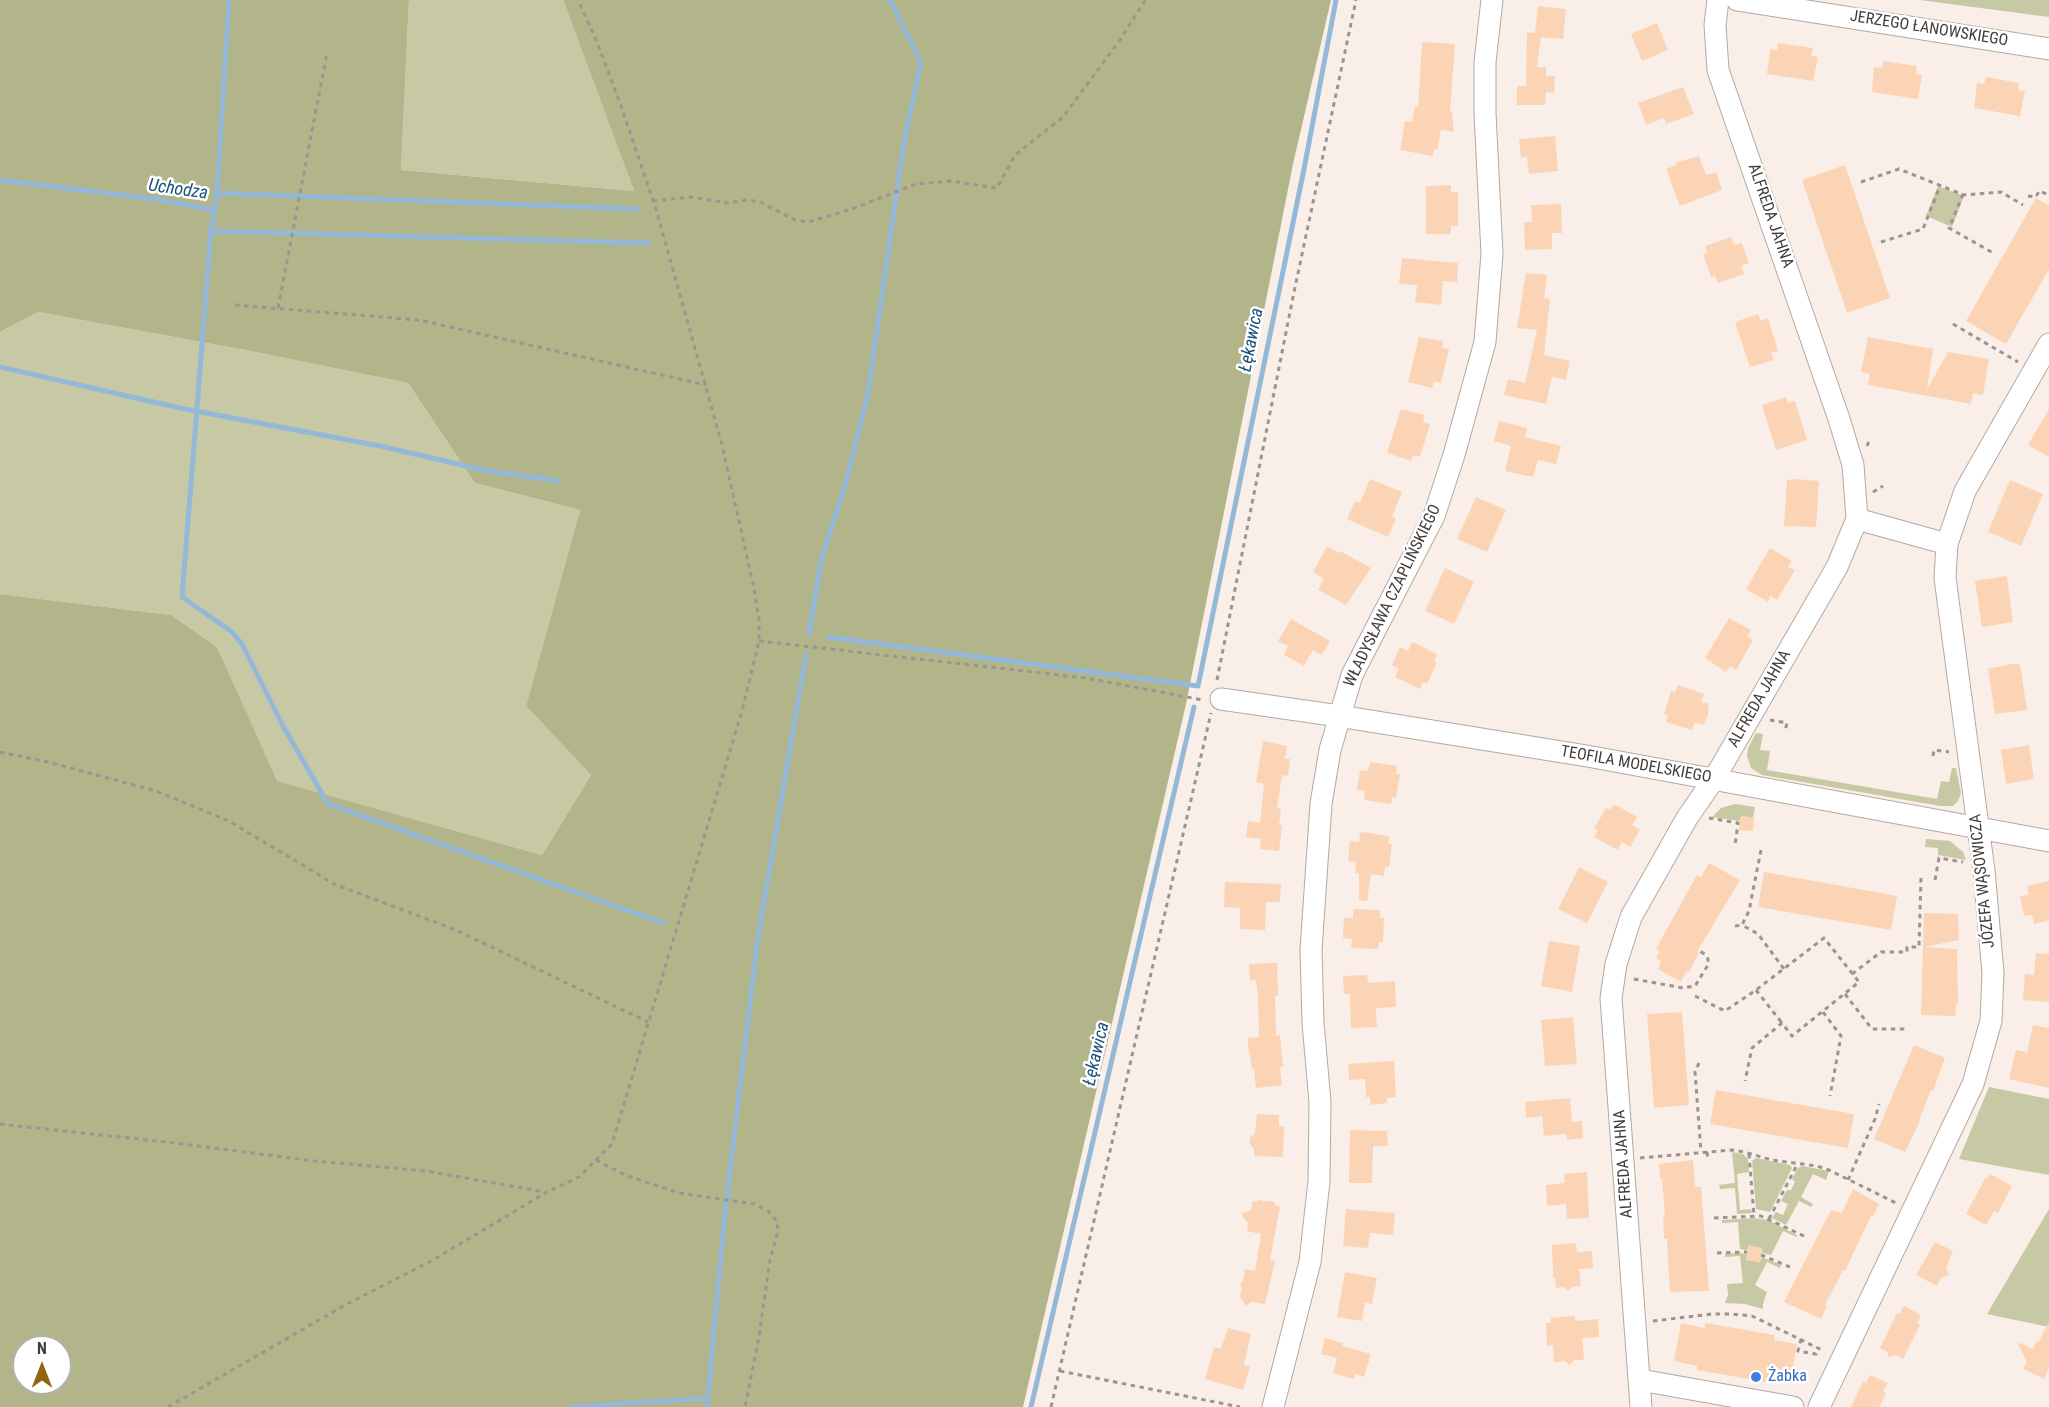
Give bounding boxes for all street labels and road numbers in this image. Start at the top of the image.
street label: JERZEGO ŁANOWSKIEGO [1849,7,2009,51]
street label: ALFREDA JAHNA [1743,161,1797,271]
street label: WŁADYSŁAWA CZAPLIŃSKIEGO [1340,502,1446,690]
street label: ALFREDA JAHNA [1724,647,1796,751]
street label: TEOFILA MODELSKIEGO [1559,742,1713,788]
street label: JÓZEFA WĄSOWICZA [1966,813,2000,949]
street label: ALFREDA JAHNA [1611,1109,1637,1219]

